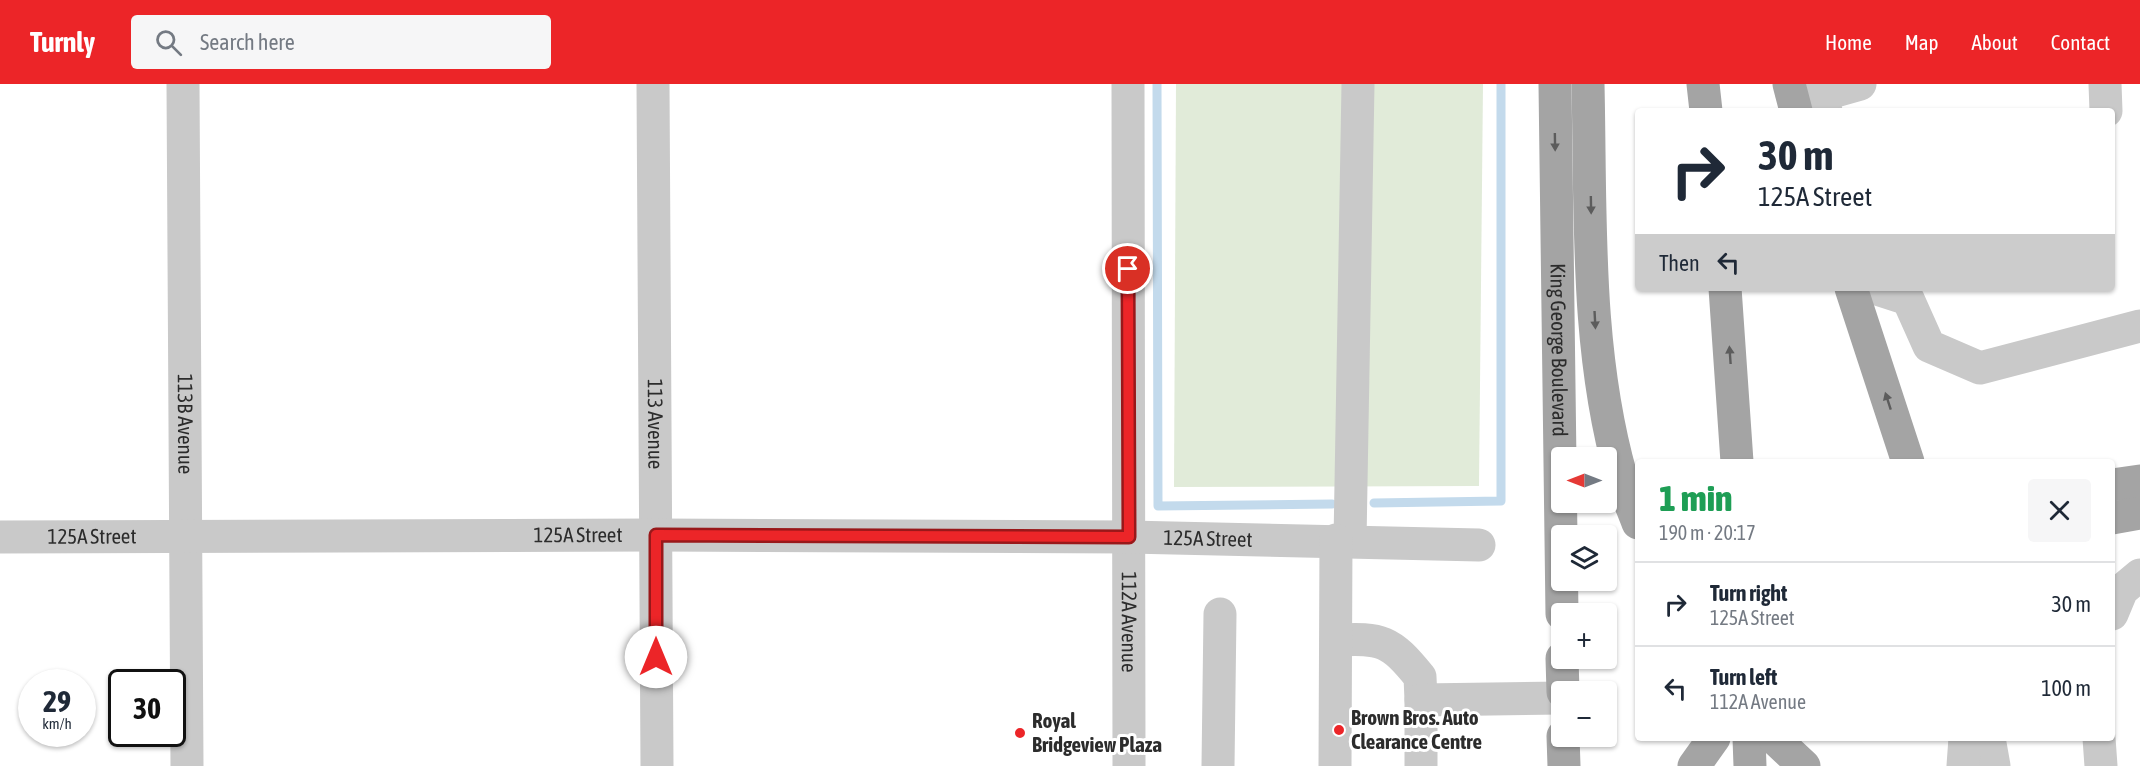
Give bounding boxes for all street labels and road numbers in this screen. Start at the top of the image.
street label: King George Boulevard [1546,263,1573,437]
street label: 113B Avenue [174,374,198,474]
street label: 113 Avenue [644,379,668,469]
street label: 125A Street [533,522,623,546]
street label: 125A Street [47,524,137,548]
street label: 125A Street [1163,525,1253,551]
street label: 112A Avenue [1118,571,1142,673]

